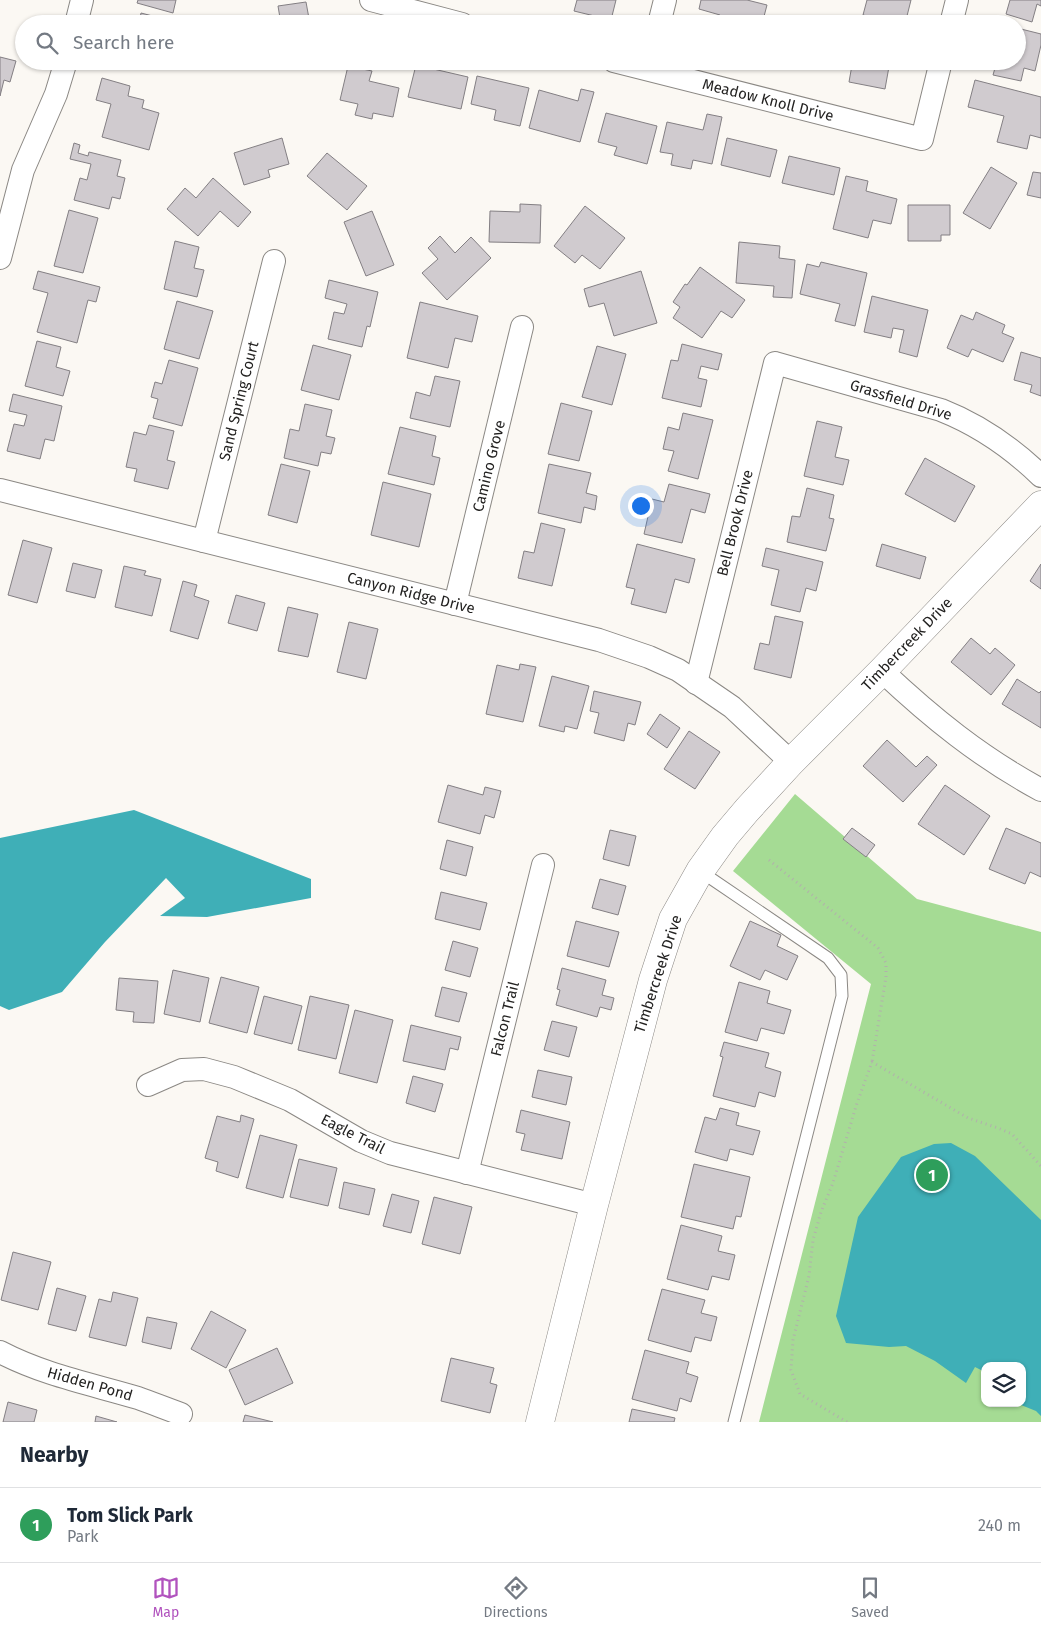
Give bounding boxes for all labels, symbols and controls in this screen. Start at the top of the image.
search box [15,15,1026,70]
icon: search [33,29,61,57]
text: Search here [73,31,174,54]
street label: Meadow Knoll Drive [700,75,836,125]
street label: Sand Spring Court [215,339,263,463]
street label: Grassfield Drive [848,376,954,424]
street label: Camino Grove [469,418,509,514]
street label: Bell Brook Drive [713,468,757,578]
your location [628,493,654,519]
street label: Canyon Ridge Drive [345,568,477,618]
street label: Timbercreek Drive [858,594,956,694]
street label: Timbercreek Drive [630,913,686,1035]
street label: Falcon Trail [487,979,523,1058]
street label: Eagle Trail [318,1110,389,1158]
pin: 1 [916,1156,948,1194]
map controls [981,1362,1026,1407]
button: layers [981,1362,1026,1407]
street label: Hidden Pond [45,1363,135,1405]
text: Nearby [20,1442,88,1468]
text: Tom Slick Park [67,1504,193,1527]
text: 1 [32,1516,40,1535]
text: 240 m [978,1516,1021,1535]
text: Park [67,1527,99,1546]
tab: Map [152,1574,180,1621]
tab: Directions [483,1574,548,1621]
tab: Saved [851,1574,889,1621]

